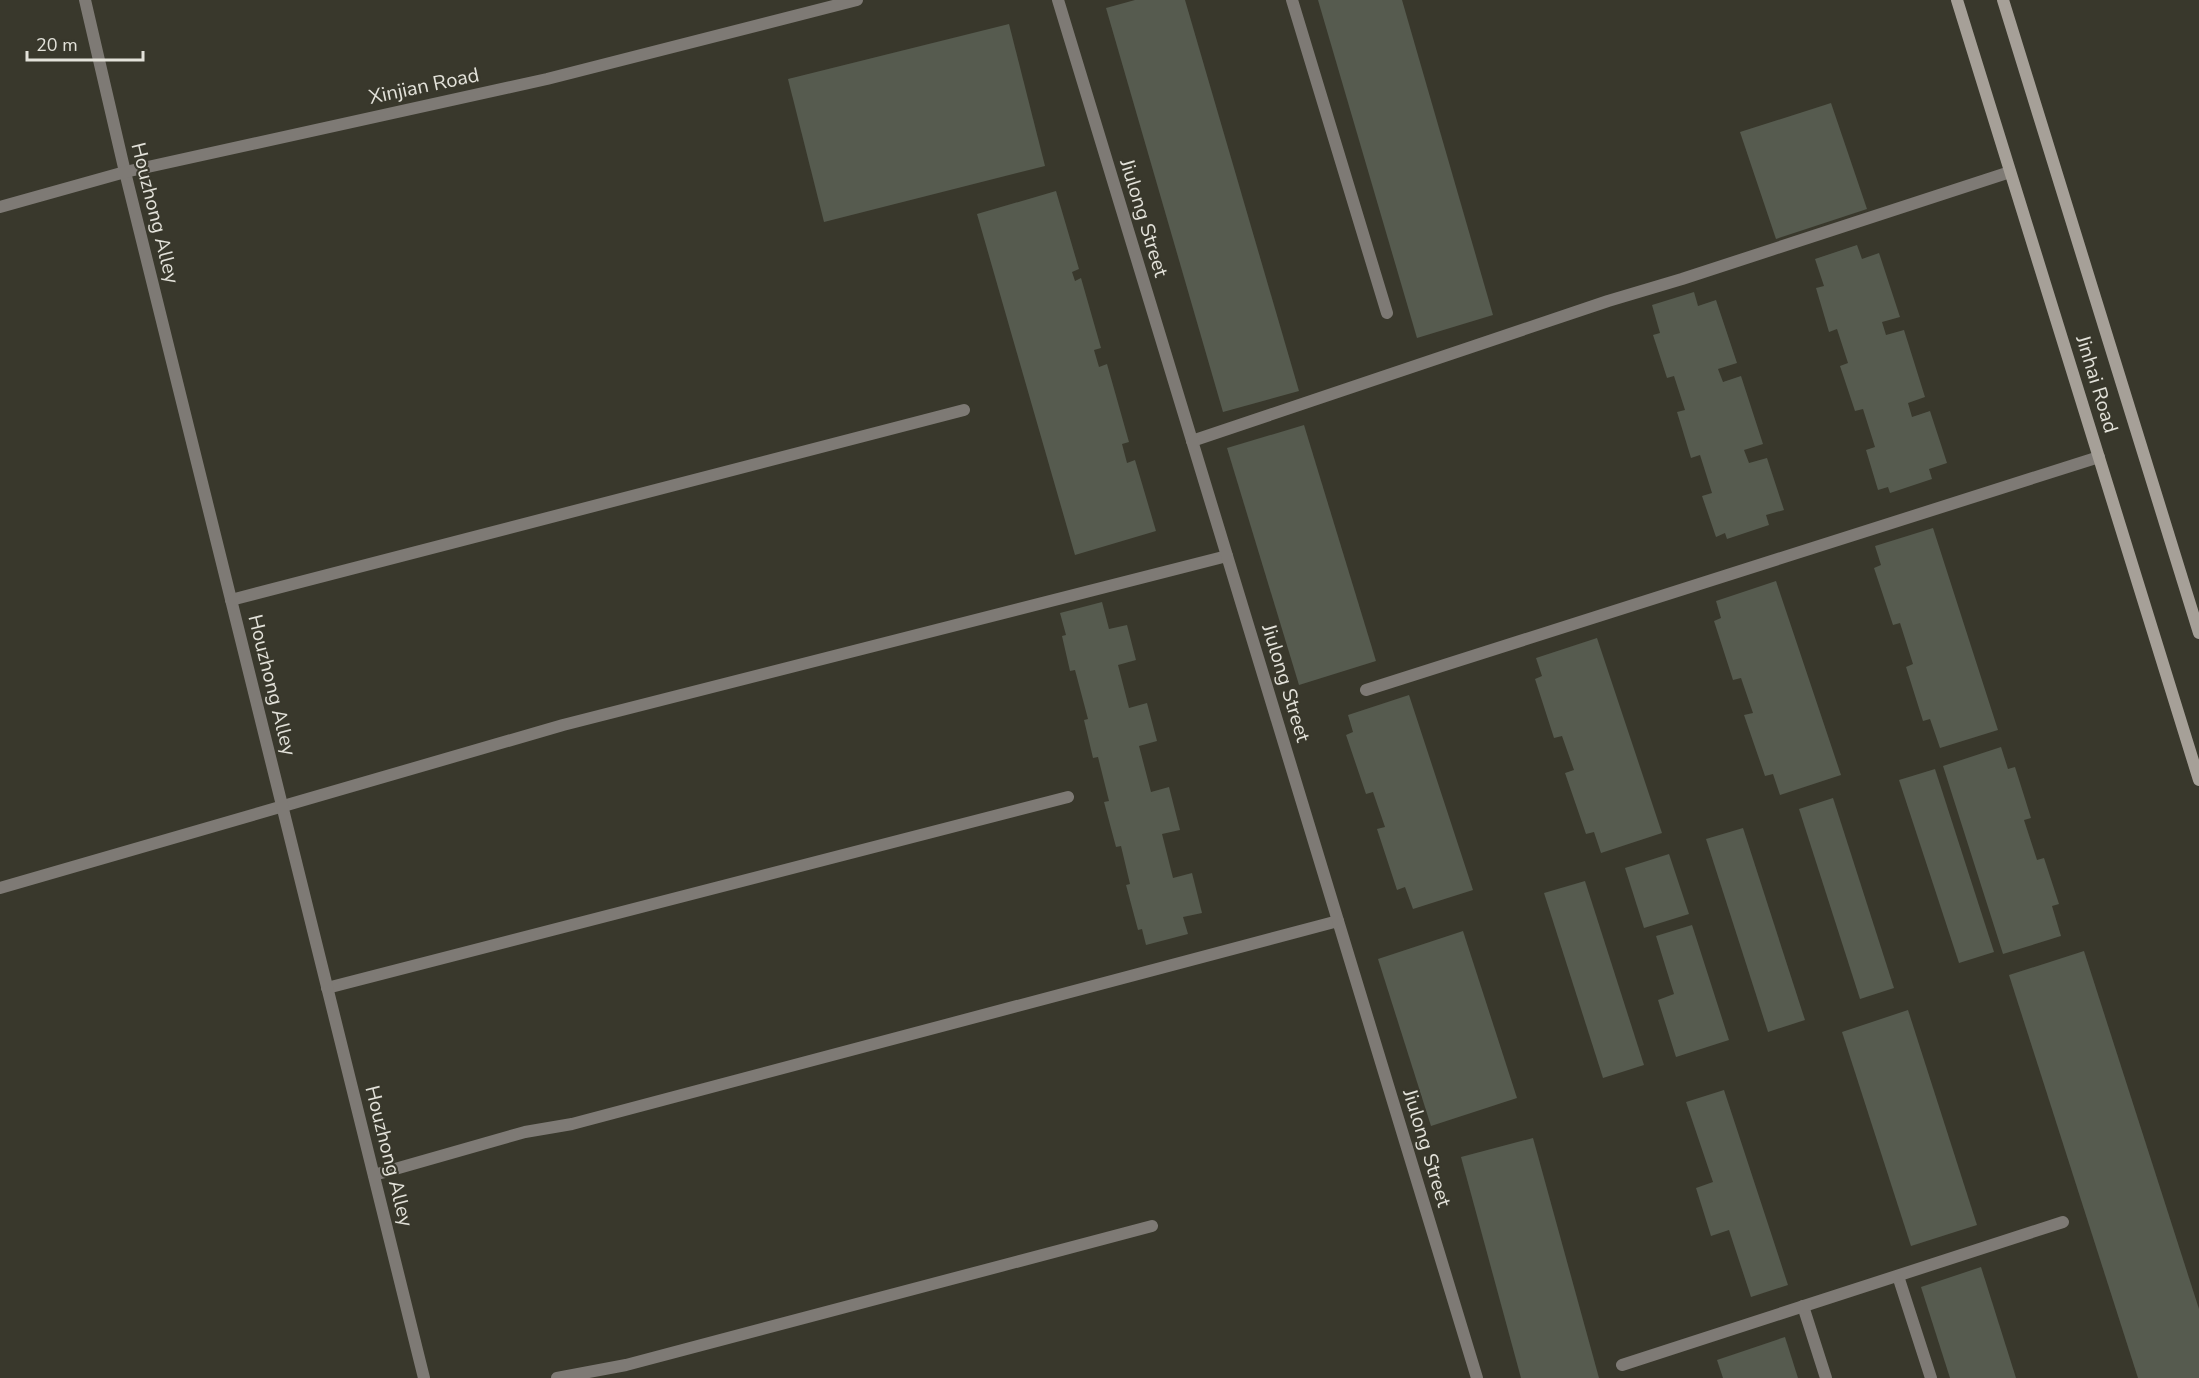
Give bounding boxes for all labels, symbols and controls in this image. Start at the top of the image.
scale bar [27,24,142,62]
text: 20 m [36,33,78,57]
street label: Xinjian Road [366,61,482,111]
street label: Houzhong Alley [124,140,186,287]
street label: Jiulong Street [1113,155,1175,281]
street label: Jinhai Road [2069,331,2125,436]
street label: Houzhong Alley [241,612,303,759]
street label: Jiulong Street [1255,620,1317,746]
street label: Houzhong Alley [358,1083,420,1230]
street label: Jiulong Street [1396,1085,1458,1211]

